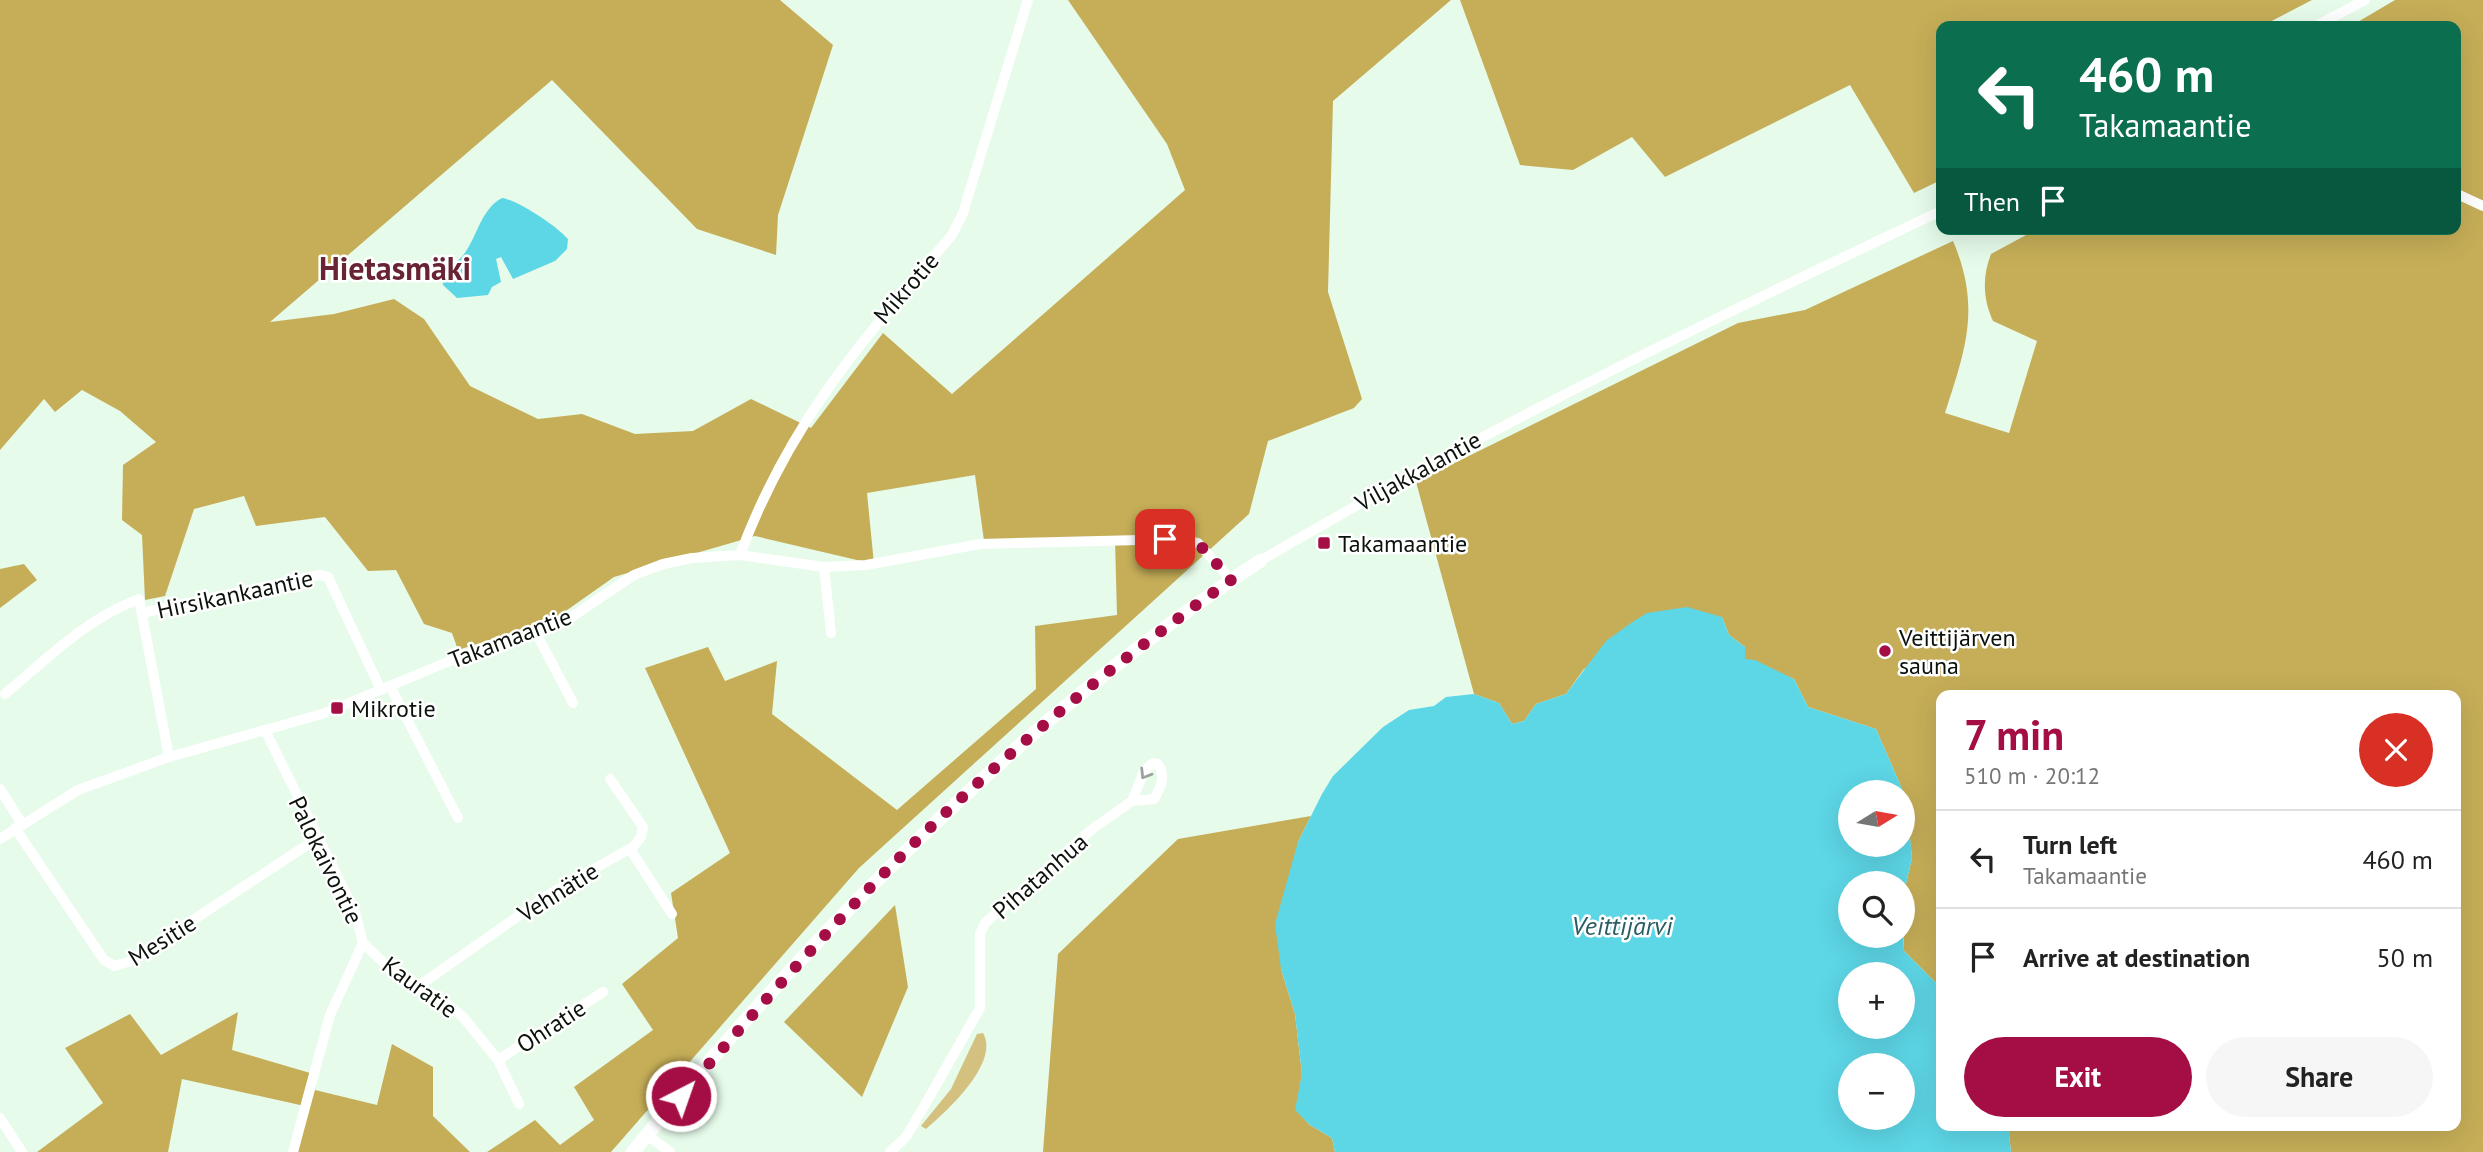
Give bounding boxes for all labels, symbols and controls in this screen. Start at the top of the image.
text: 460 m [2079,42,2214,106]
icon: left [1964,49,2055,140]
text: Takamaantie [2079,104,2251,146]
icon: arrive [2034,182,2072,220]
text: Then [1964,185,2020,218]
street label: Mikrotie [867,246,945,330]
district label: Hietasmäki [319,247,471,289]
street label: Viljakkalantie [1349,424,1486,519]
pin [1135,509,1195,569]
icon: arrive [1146,520,1184,558]
place label: Takamaantie [1338,528,1467,559]
marker: Takamaantie [1316,535,1332,551]
street label: Hirsikankaantie [154,562,316,626]
street label: Takamaantie [444,600,576,676]
place label: Veittijärven sauna [1898,622,2016,681]
marker: Veittijärven sauna [1877,643,1893,659]
place label: Mikrotie [351,693,436,724]
marker: Mikrotie [329,700,345,716]
text: 7 min [1964,707,2064,762]
button: close [2359,713,2433,787]
text: 510 m · 20:12 [1964,761,2100,790]
one-way arrow [1140,766,1153,779]
north arrow [1838,780,1914,858]
map controls [1838,780,1915,1130]
street label: Palokaivontie [282,791,370,929]
street label: Pihatanhua [986,826,1094,926]
text: Turn left [2023,828,2117,861]
icon: left [1964,840,2002,878]
text: 460 m [2362,843,2433,876]
street label: Vehnätie [511,855,604,929]
text: Takamaantie [2023,861,2147,890]
button: search [1838,871,1915,948]
street label: Mesitie [122,907,202,973]
water label: Veittijärvi [1572,909,1674,942]
icon: arrive [1964,938,2002,976]
text: Arrive at destination [2023,941,2250,974]
text: 50 m [2377,941,2433,974]
street label: Kauratie [376,949,464,1025]
button: + [1838,962,1915,1039]
street label: Ohratie [511,992,591,1060]
button: Exit [1964,1037,2192,1117]
button: Share [2206,1037,2433,1117]
button: − [1838,1053,1915,1130]
position arrow [644,1059,718,1133]

